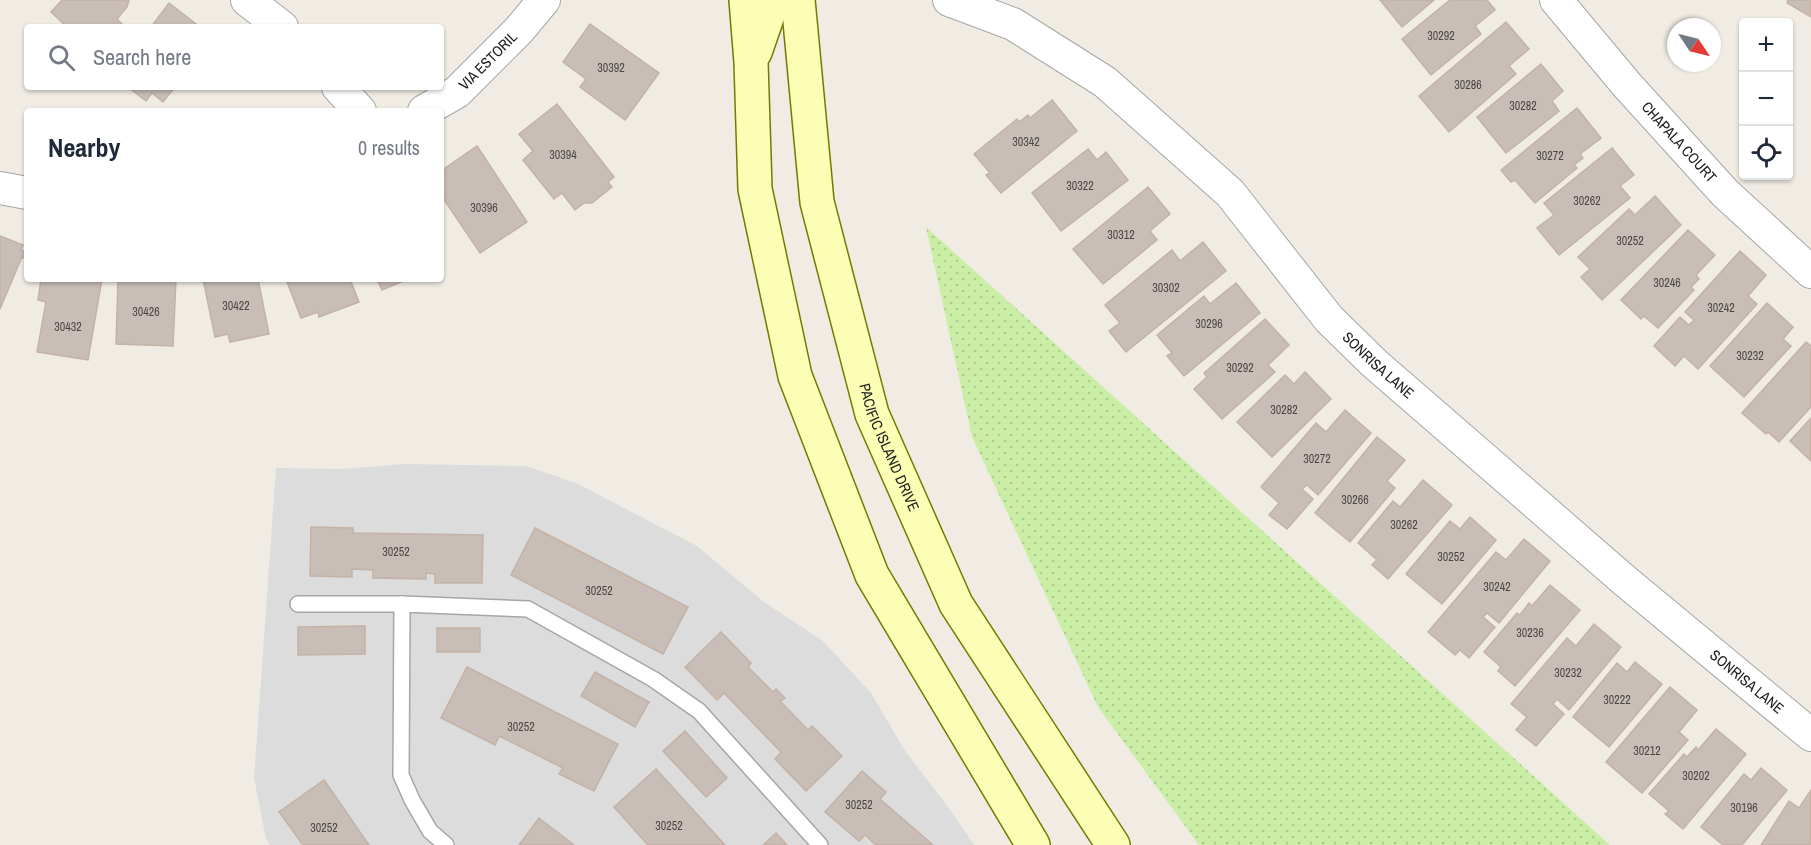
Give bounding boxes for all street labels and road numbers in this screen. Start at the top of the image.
street label: VIA ESTORIL [454,27,522,95]
street label: CHAPALA COURT [1637,97,1722,187]
street label: SONRISA LANE [1338,327,1419,403]
street label: PACIFIC ISLAND DRIVE [854,381,925,514]
street label: SONRISA LANE [1706,644,1789,718]

